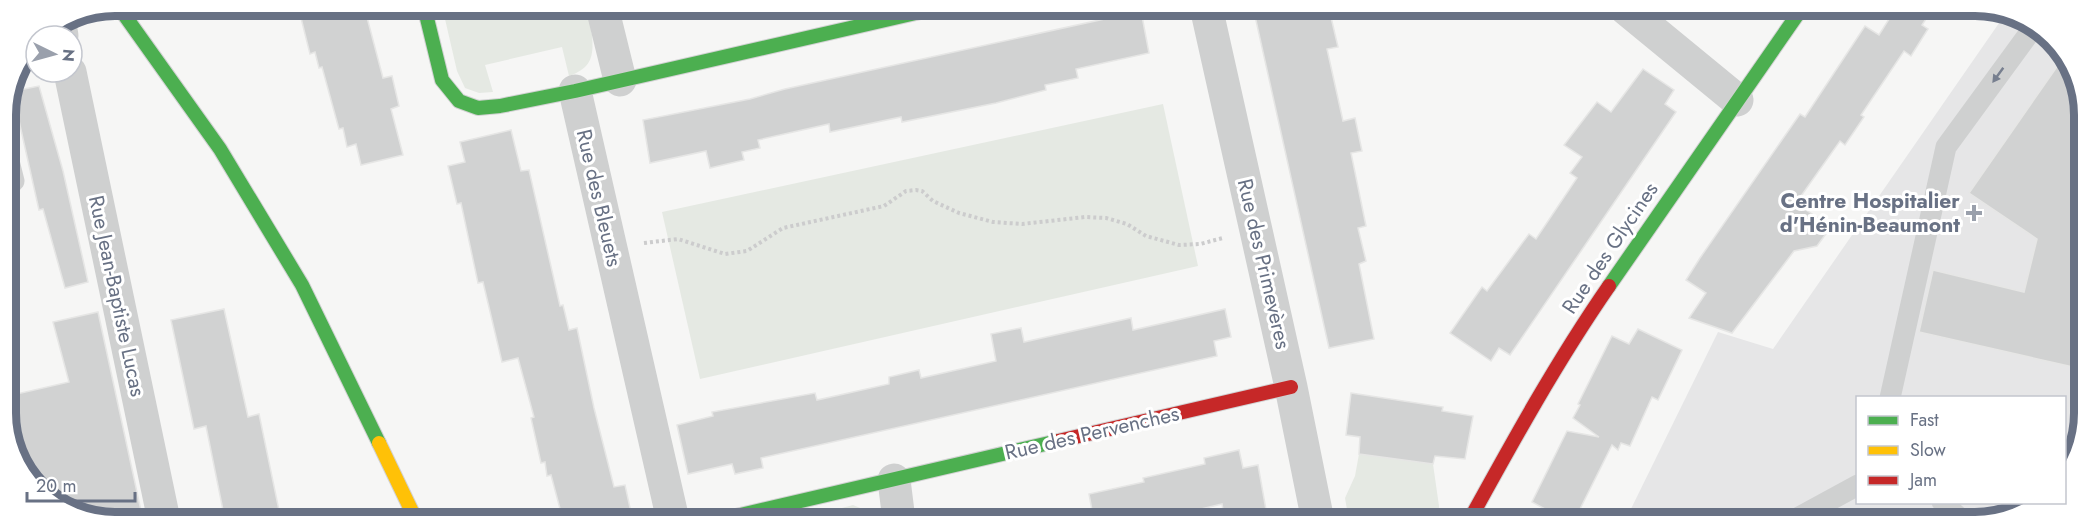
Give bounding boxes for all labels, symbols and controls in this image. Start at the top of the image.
north arrow [24,24,84,84]
text: N [56,48,80,63]
one-way arrow [1992,67,2005,83]
street label: Rue des Bleuets [569,126,629,270]
street label: Rue des Primevères [1230,176,1298,352]
street label: Rue des Glycines [1555,176,1665,320]
place label: Centre Hospitalier d'Hénin-Beaumont [1780,186,1960,240]
street label: Rue Jean-Baptiste Lucas [81,193,153,399]
marker: Centre Hospitalier d'Hénin-Beaumont [1965,204,1983,222]
legend [1856,396,2066,504]
street label: Rue des Pervenches [1002,398,1182,468]
text: Fast [1910,407,1939,433]
text: Slow [1910,437,1947,463]
scale bar [27,465,135,503]
text: Jam [1908,467,1937,493]
text: 20 m [36,473,76,499]

